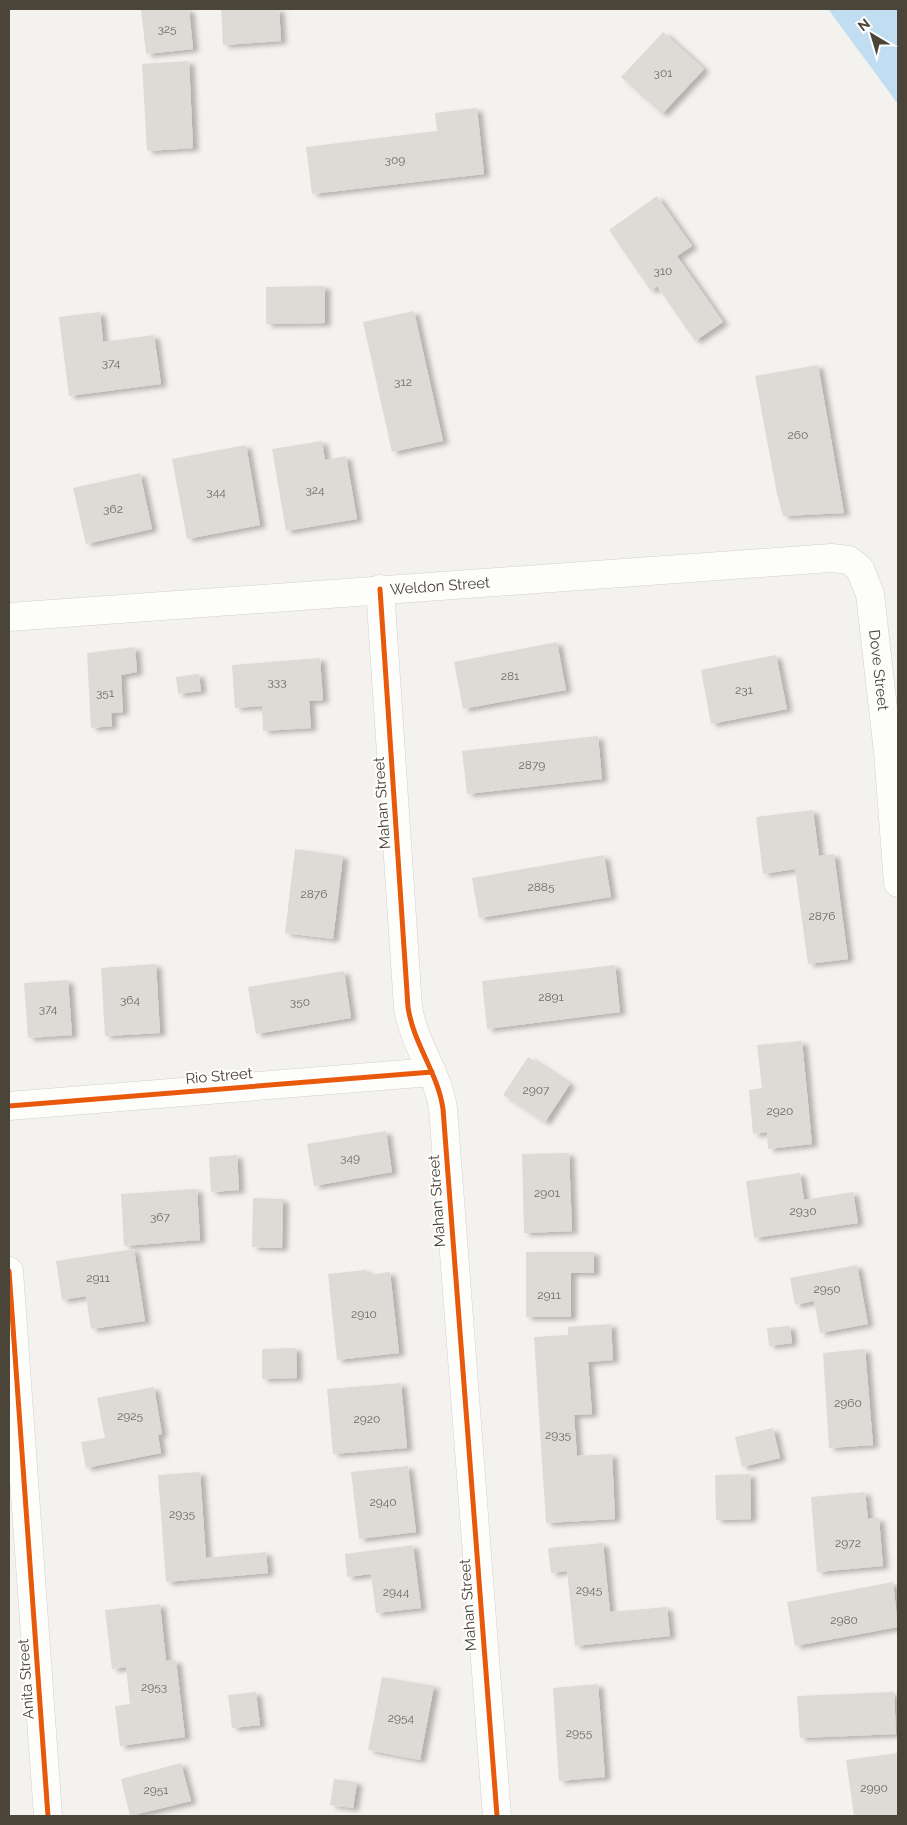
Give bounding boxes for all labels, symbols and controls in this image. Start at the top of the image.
north arrow [847,10,897,60]
text: N [855,15,873,34]
house number: 325 [157,22,177,36]
house number: 301 [654,66,672,80]
house number: 309 [385,153,405,167]
house number: 310 [654,264,672,278]
house number: 374 [102,356,121,370]
house number: 312 [394,375,412,389]
house number: 260 [788,428,808,442]
house number: 324 [305,483,325,497]
house number: 344 [206,485,226,499]
house number: 362 [103,502,123,516]
street label: Weldon Street [389,574,490,599]
street label: Dove Street [865,629,892,712]
house number: 281 [501,669,519,683]
house number: 333 [267,675,287,689]
house number: 231 [735,683,753,697]
house number: 351 [96,686,114,700]
street label: Mahan Street [370,756,394,850]
house number: 2879 [519,758,545,772]
house number: 2885 [527,880,555,894]
house number: 2876 [300,887,328,901]
house number: 2876 [808,909,836,923]
house number: 2891 [538,990,564,1004]
house number: 364 [120,993,141,1007]
house number: 350 [290,995,310,1009]
house number: 374 [39,1002,58,1016]
street label: Rio Street [185,1064,253,1088]
house number: 2907 [523,1083,550,1097]
house number: 2920 [767,1104,793,1118]
house number: 349 [340,1151,360,1165]
street label: Mahan Street [425,1154,449,1248]
house number: 2901 [534,1186,560,1200]
house number: 2930 [789,1204,817,1218]
house number: 367 [150,1210,171,1224]
house number: 2911 [86,1271,110,1285]
house number: 2950 [813,1282,841,1296]
house number: 2911 [537,1288,561,1302]
house number: 2910 [351,1307,377,1321]
house number: 2960 [834,1396,862,1410]
house number: 2925 [117,1409,143,1423]
house number: 2920 [354,1412,380,1426]
house number: 2935 [545,1428,572,1442]
house number: 2940 [369,1495,397,1509]
house number: 2935 [169,1507,196,1521]
house number: 2972 [835,1536,861,1550]
street label: Mahan Street [456,1558,480,1652]
house number: 2945 [576,1583,603,1597]
house number: 2944 [383,1585,410,1599]
house number: 2980 [830,1613,858,1627]
street label: Anita Street [14,1638,38,1720]
house number: 2953 [141,1680,167,1694]
house number: 2954 [388,1711,415,1725]
house number: 2955 [566,1726,593,1740]
house number: 2990 [860,1781,888,1795]
house number: 2951 [144,1783,168,1797]

